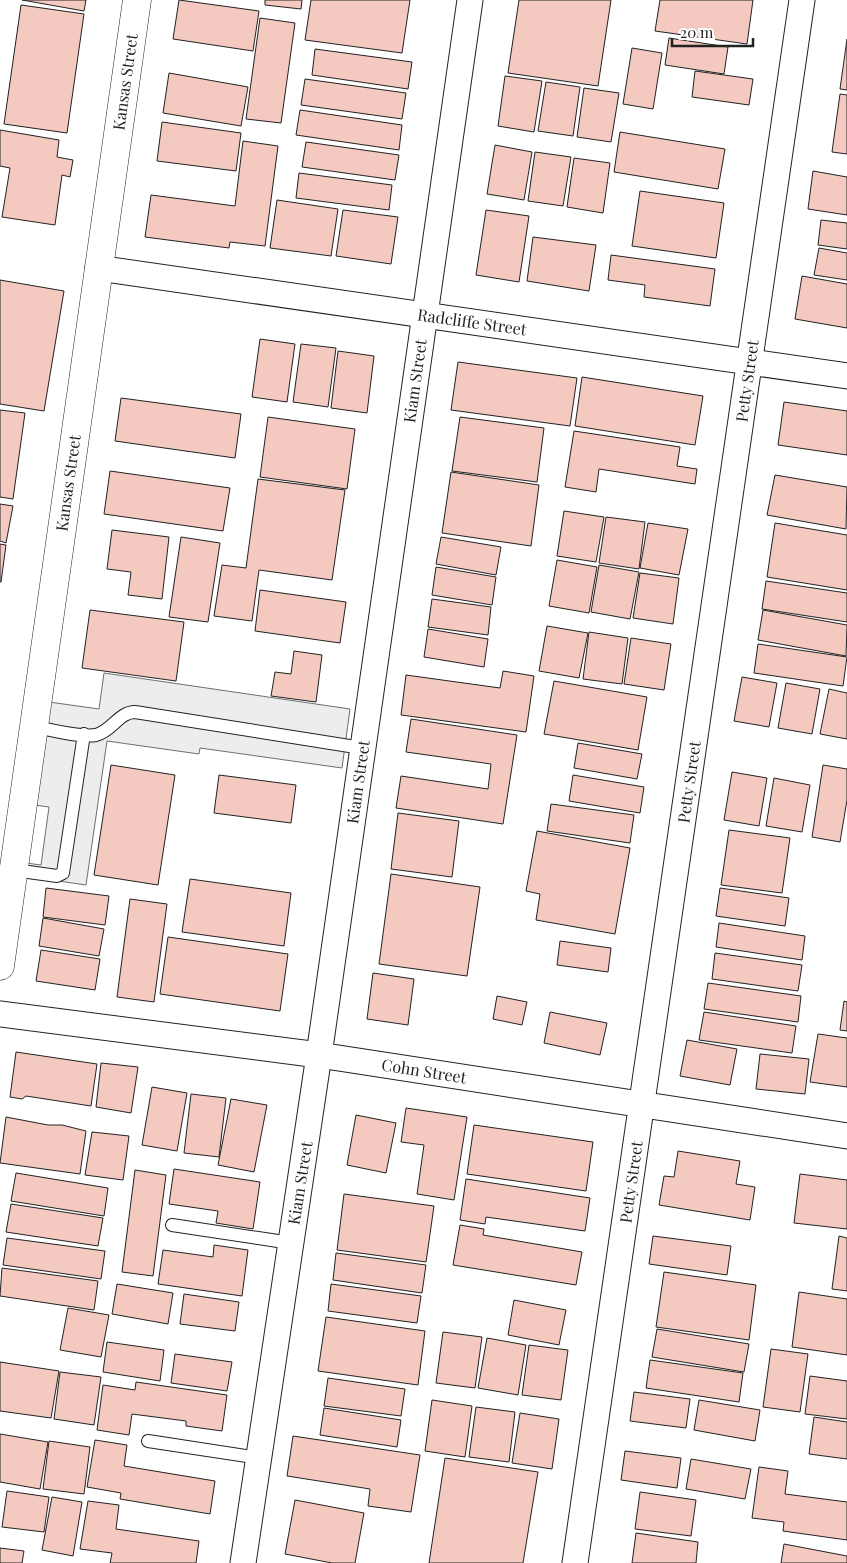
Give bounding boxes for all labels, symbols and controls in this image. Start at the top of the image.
scale bar [672,15,753,47]
text: 20 m [680,22,714,42]
street label: Kansas Street [107,32,142,132]
street label: Radcliffe Street [416,303,528,340]
street label: Kiam Street [398,337,431,424]
street label: Petty Street [730,338,763,423]
street label: Kansas Street [50,433,85,533]
street label: Kiam Street [341,738,374,825]
street label: Petty Street [672,739,705,824]
street label: Cohn Street [380,1053,468,1088]
street label: Kiam Street [283,1139,317,1226]
street label: Petty Street [614,1139,647,1224]

